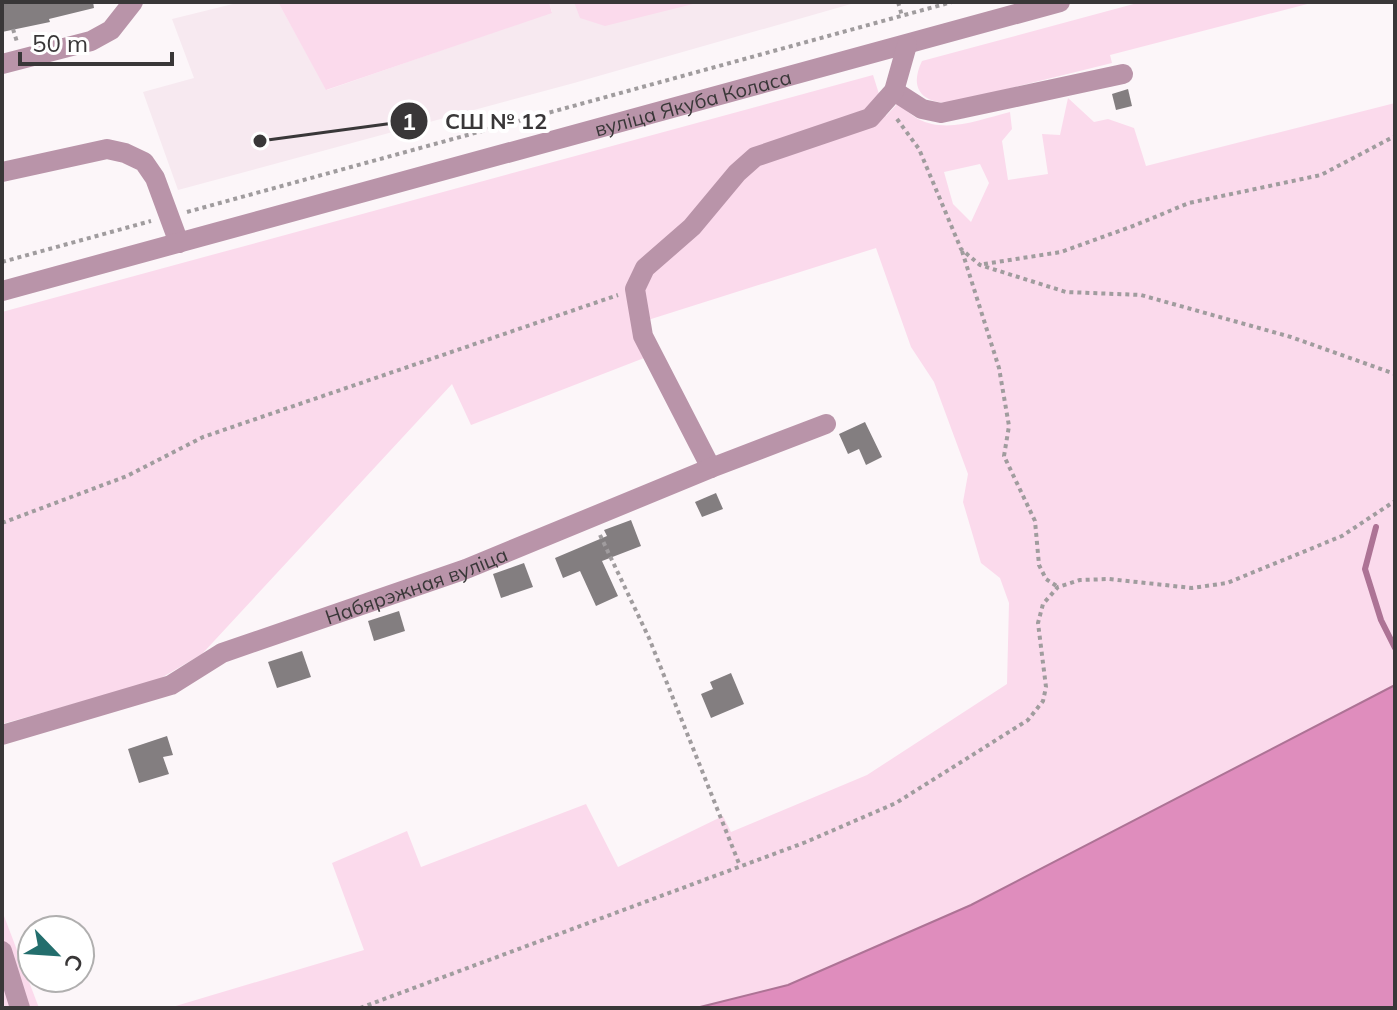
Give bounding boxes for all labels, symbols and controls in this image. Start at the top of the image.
scale bar [20,16,172,66]
text: 50 m [32,28,88,58]
street label: вуліца Якуба Коласа [592,64,794,141]
callout: СШ № 12 [389,98,563,144]
text: 1 [402,106,416,136]
text: СШ № 12 [445,107,547,135]
street label: Набярэжная вуліца [322,541,511,629]
north arrow [16,914,96,994]
text: С [58,950,90,975]

